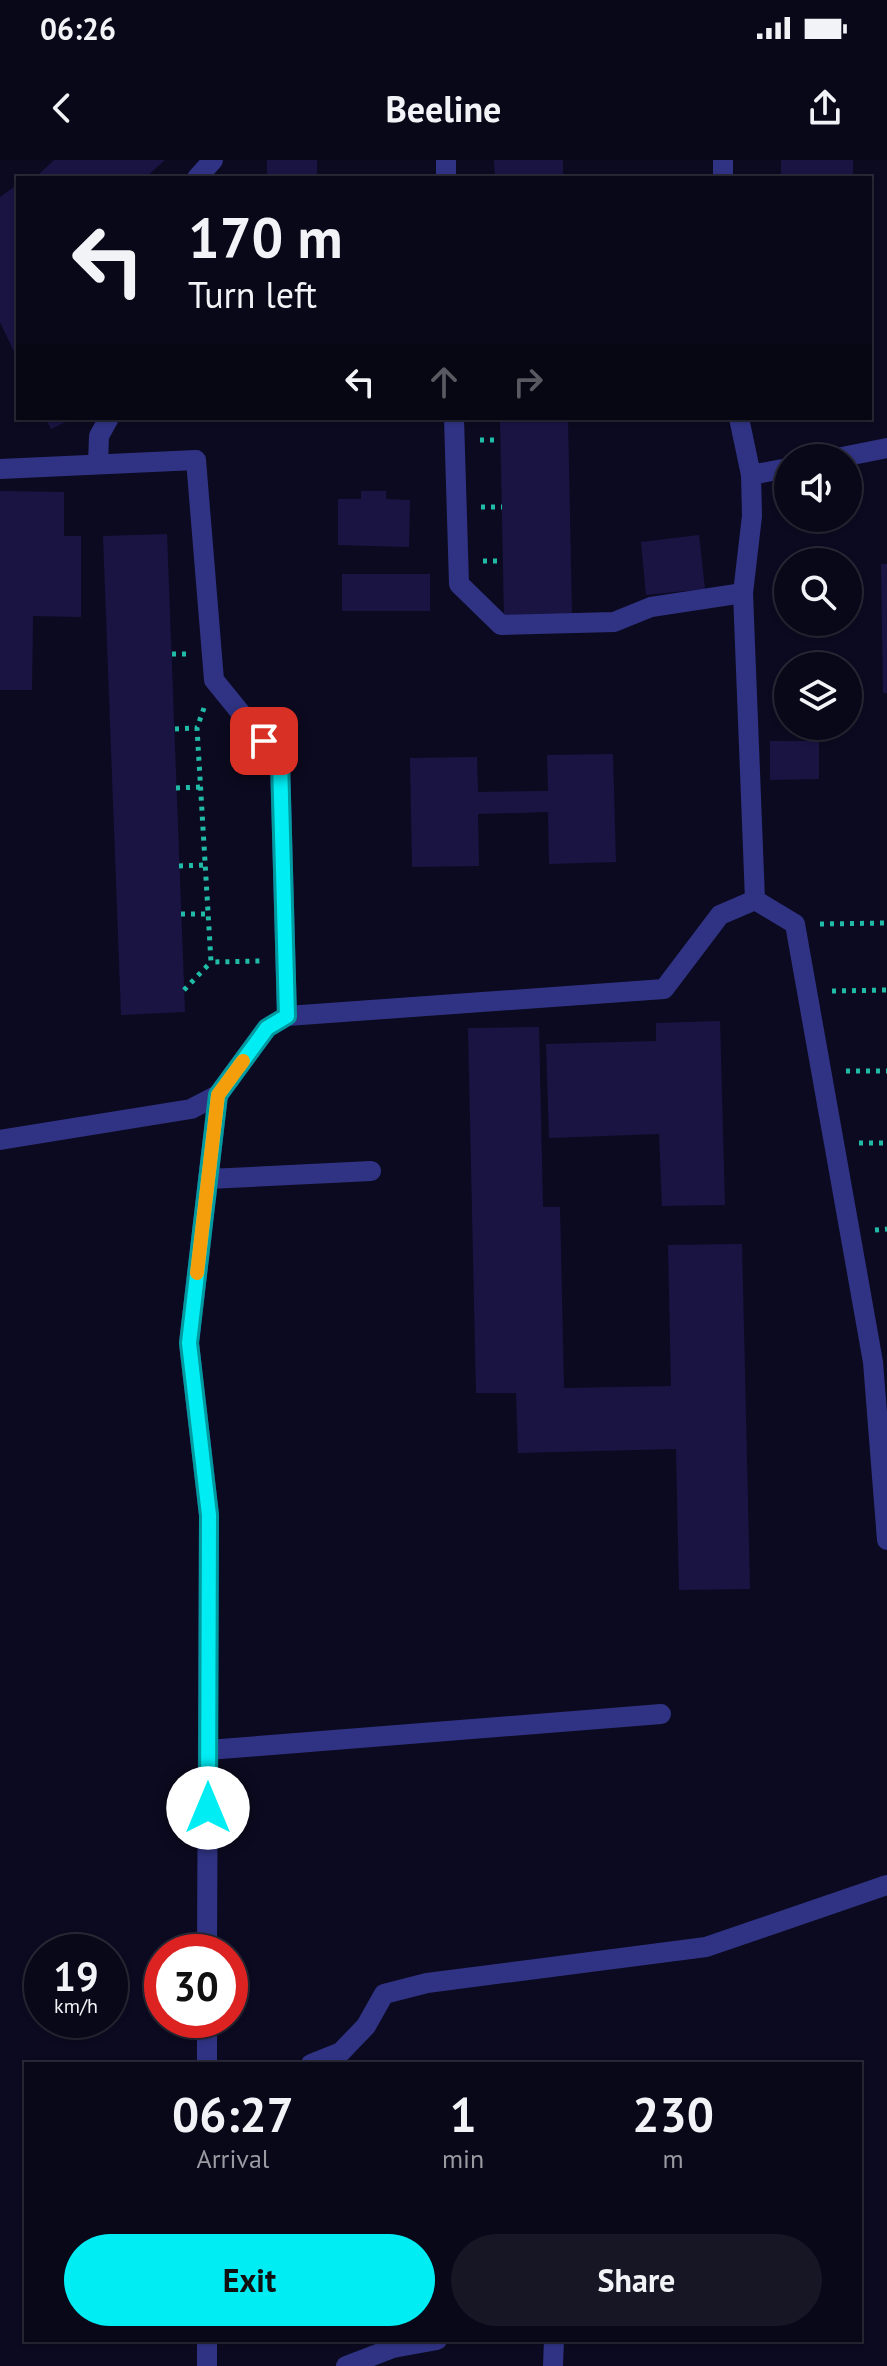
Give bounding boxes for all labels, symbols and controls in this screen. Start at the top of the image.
text: 06:26 [40,9,116,48]
text: Beeline [386,85,501,132]
icon: back [40,86,84,130]
icon: share [803,86,847,130]
text: 170 m [188,201,343,273]
icon: left [56,208,160,312]
text: Turn left [188,271,317,318]
icon: left [338,360,382,404]
icon: ahead [422,360,466,404]
icon: right [506,360,550,404]
map controls [774,444,862,740]
button: sound [774,444,862,532]
button: search [774,548,862,636]
button: layers [774,652,862,740]
pin [230,707,298,775]
icon: arrive [242,719,286,763]
position arrow [166,1766,250,1850]
speed limit sign: 30 [144,1934,248,2038]
text: 19 [53,1950,99,2002]
text: km/h [54,1993,98,2019]
text: 06:27 [172,2083,294,2145]
text: 1 [449,2083,477,2145]
text: 230 [632,2083,714,2145]
text: Arrival [197,2142,269,2175]
text: min [442,2142,484,2175]
text: m [663,2142,684,2175]
button: Exit [64,2234,435,2326]
button: Share [451,2234,822,2326]

